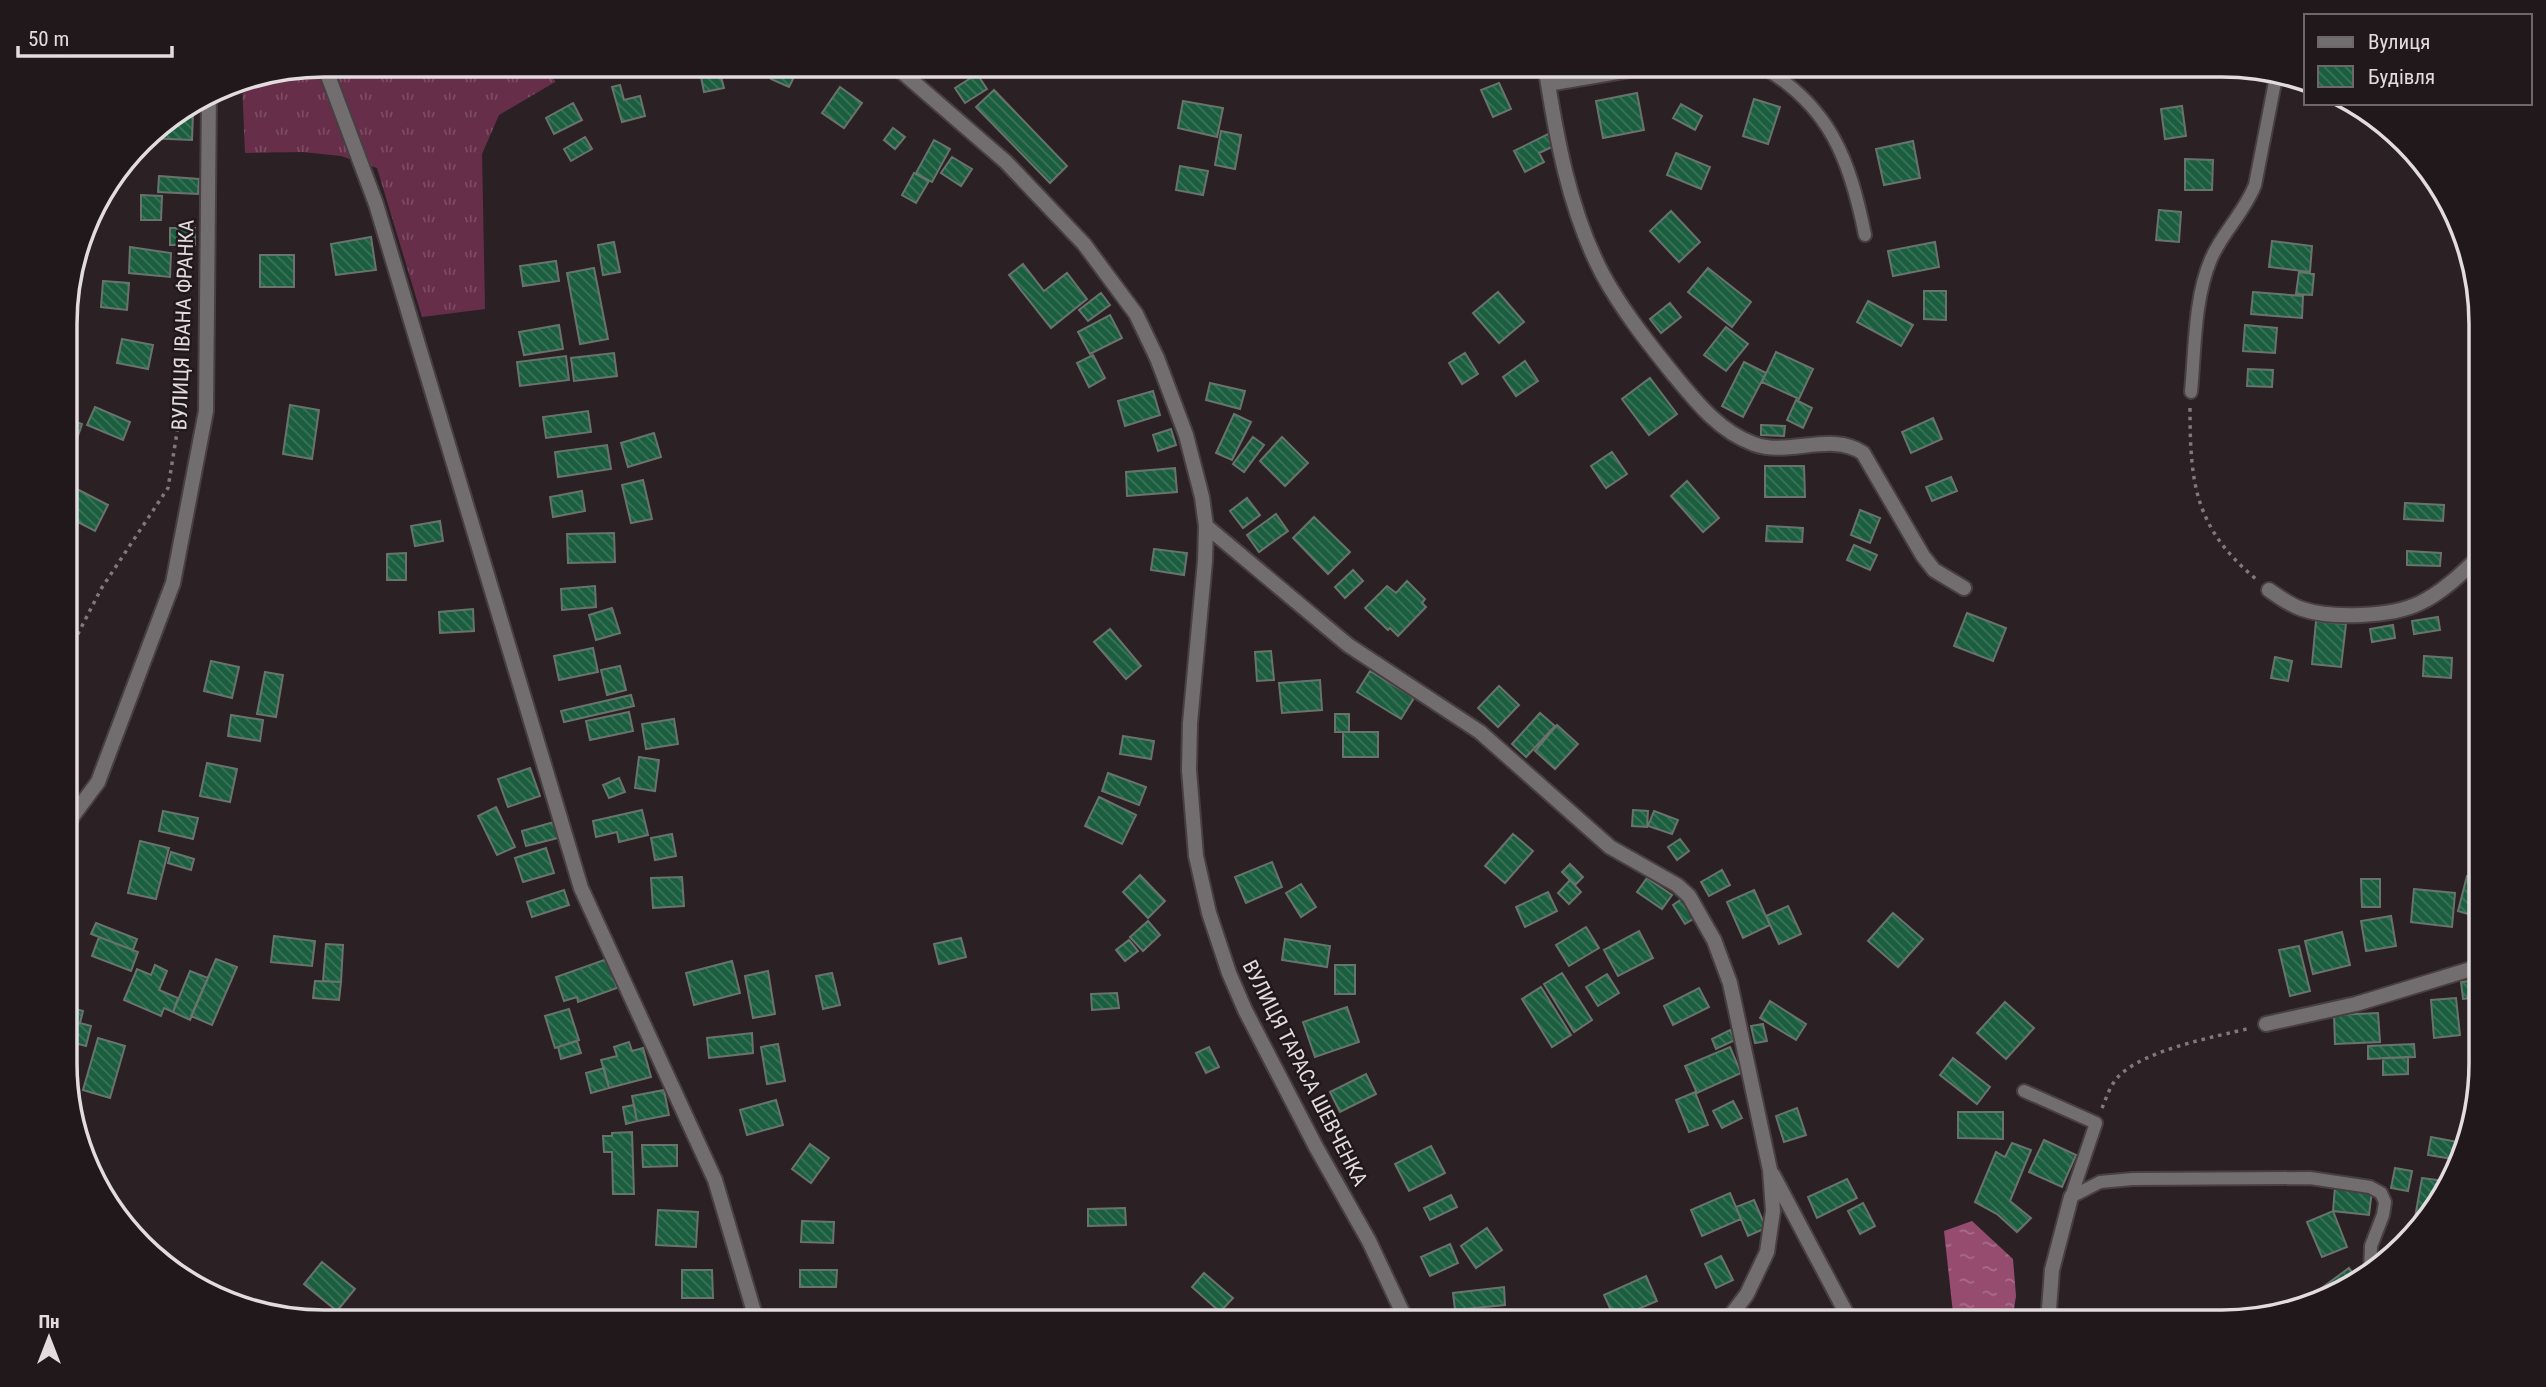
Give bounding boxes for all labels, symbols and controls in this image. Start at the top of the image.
scale bar [18,14,172,58]
legend [2304,14,2532,105]
text: 50 m [28,27,69,51]
text: Вулиця [2368,30,2430,54]
text: Будівля [2368,65,2435,89]
street label: ВУЛИЦЯ ІВАНА ФРАНКА [167,219,199,431]
street label: ВУЛИЦЯ ТАРАСА ШЕВЧЕНКА [1238,956,1372,1190]
north arrow [14,1303,84,1373]
text: Пн [38,1310,60,1333]

